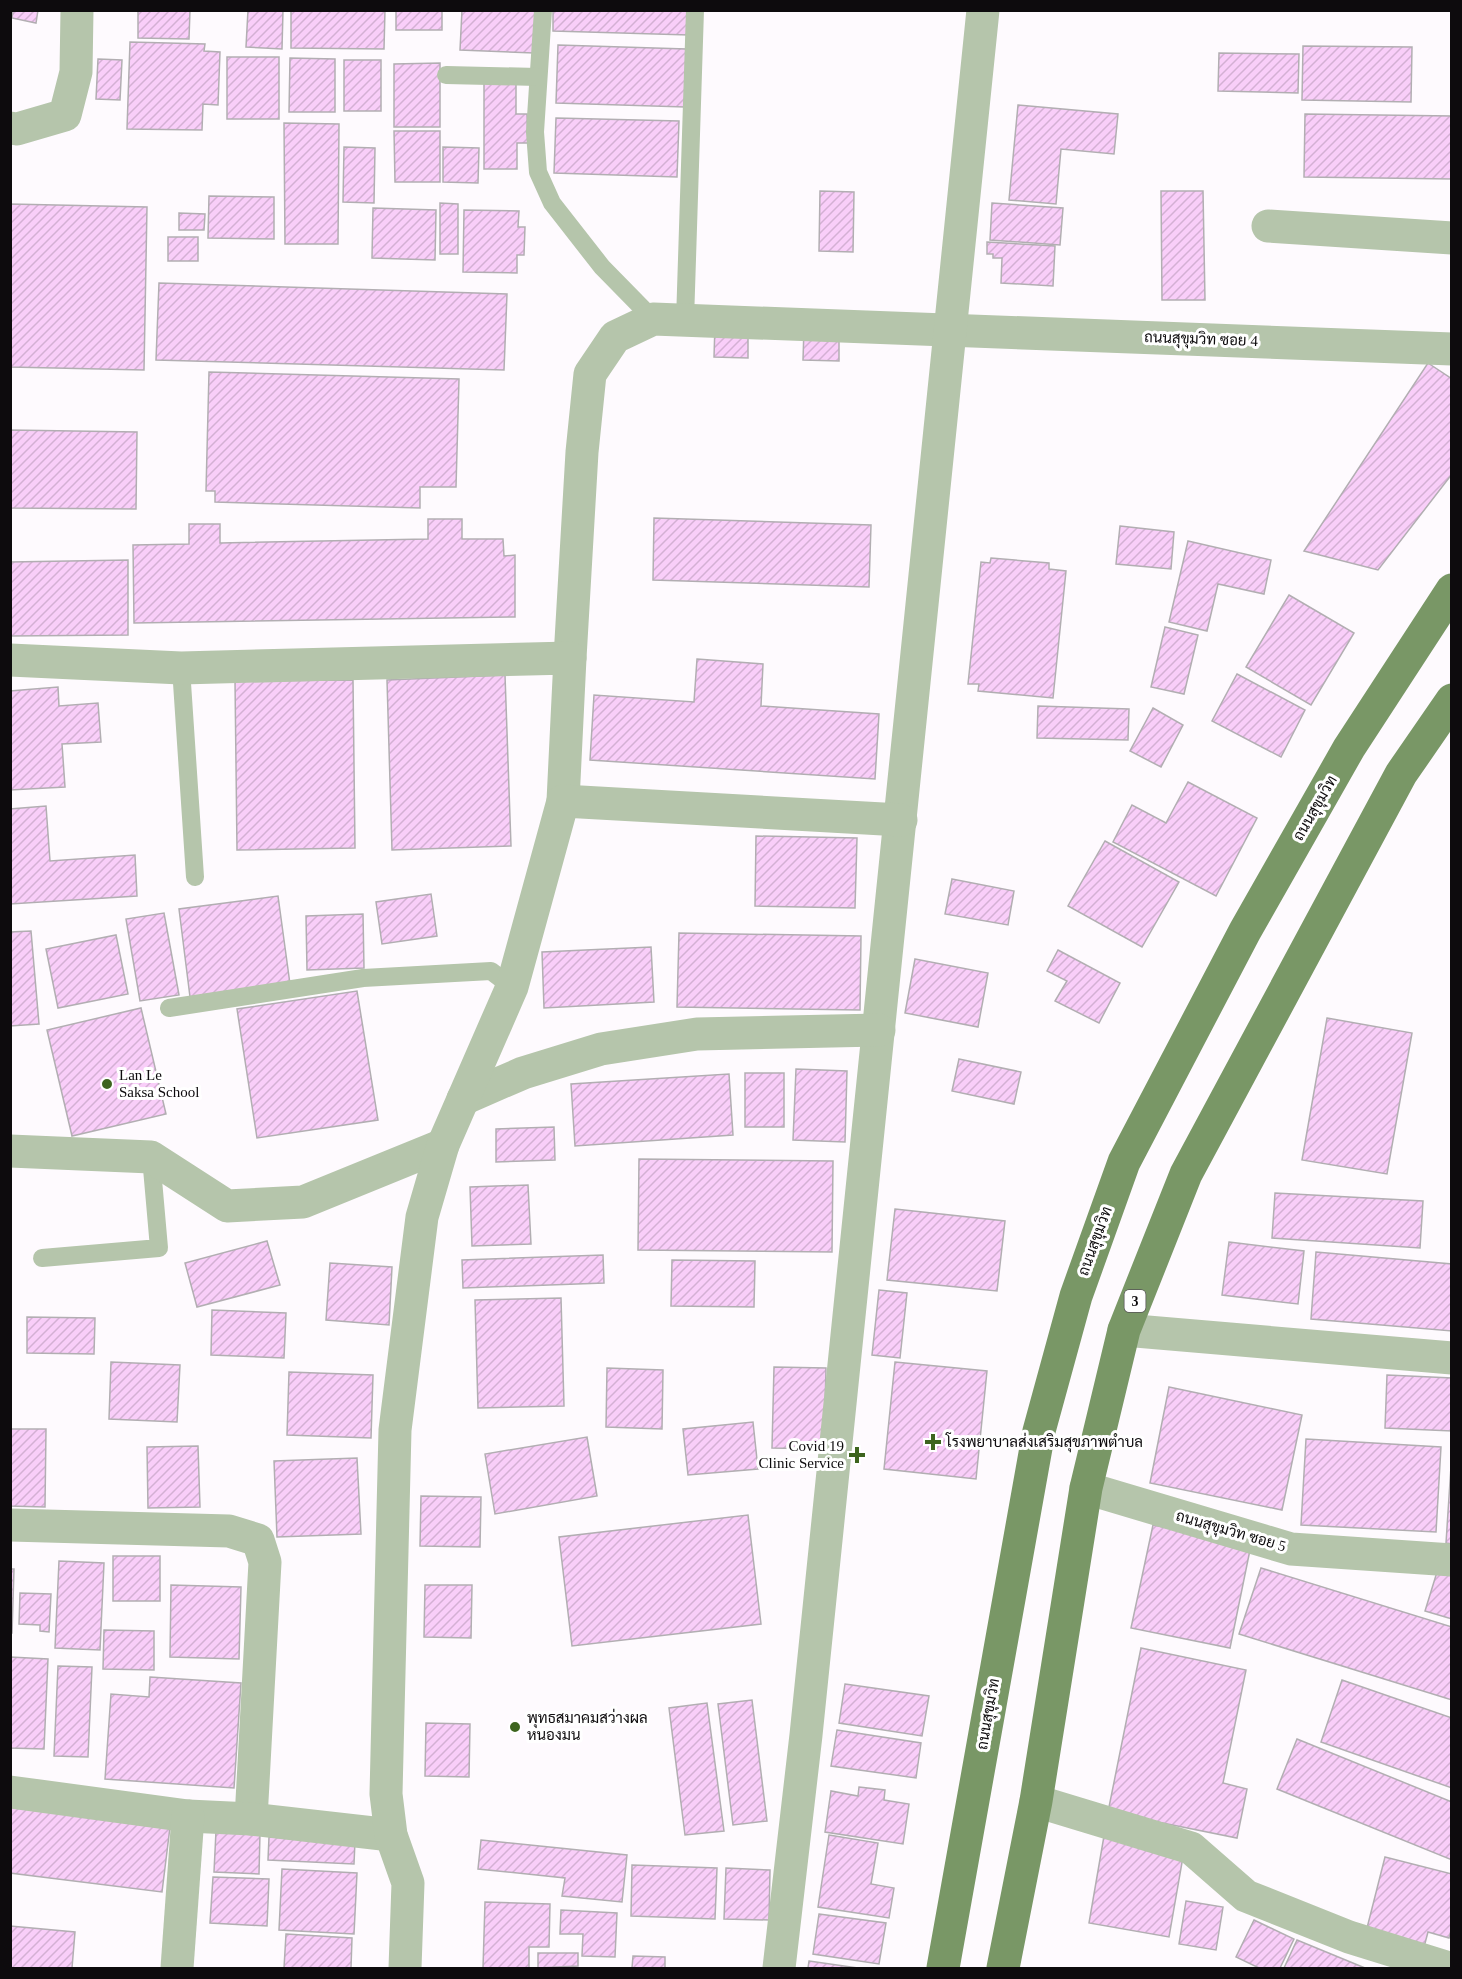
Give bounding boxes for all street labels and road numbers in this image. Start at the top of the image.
street label: ถนนสุขุมวิท ซอย 4 [1144,328,1259,352]
street label: ถนนสุขุมวิท [1289,772,1343,845]
street label: ถนนสุขุมวิท [1074,1204,1118,1279]
road number: 3 [1124,1290,1146,1312]
street label: ถนนสุขุมวิท ซอย 5 [1173,1507,1288,1557]
street label: ถนนสุขุมวิท [973,1677,1005,1751]

